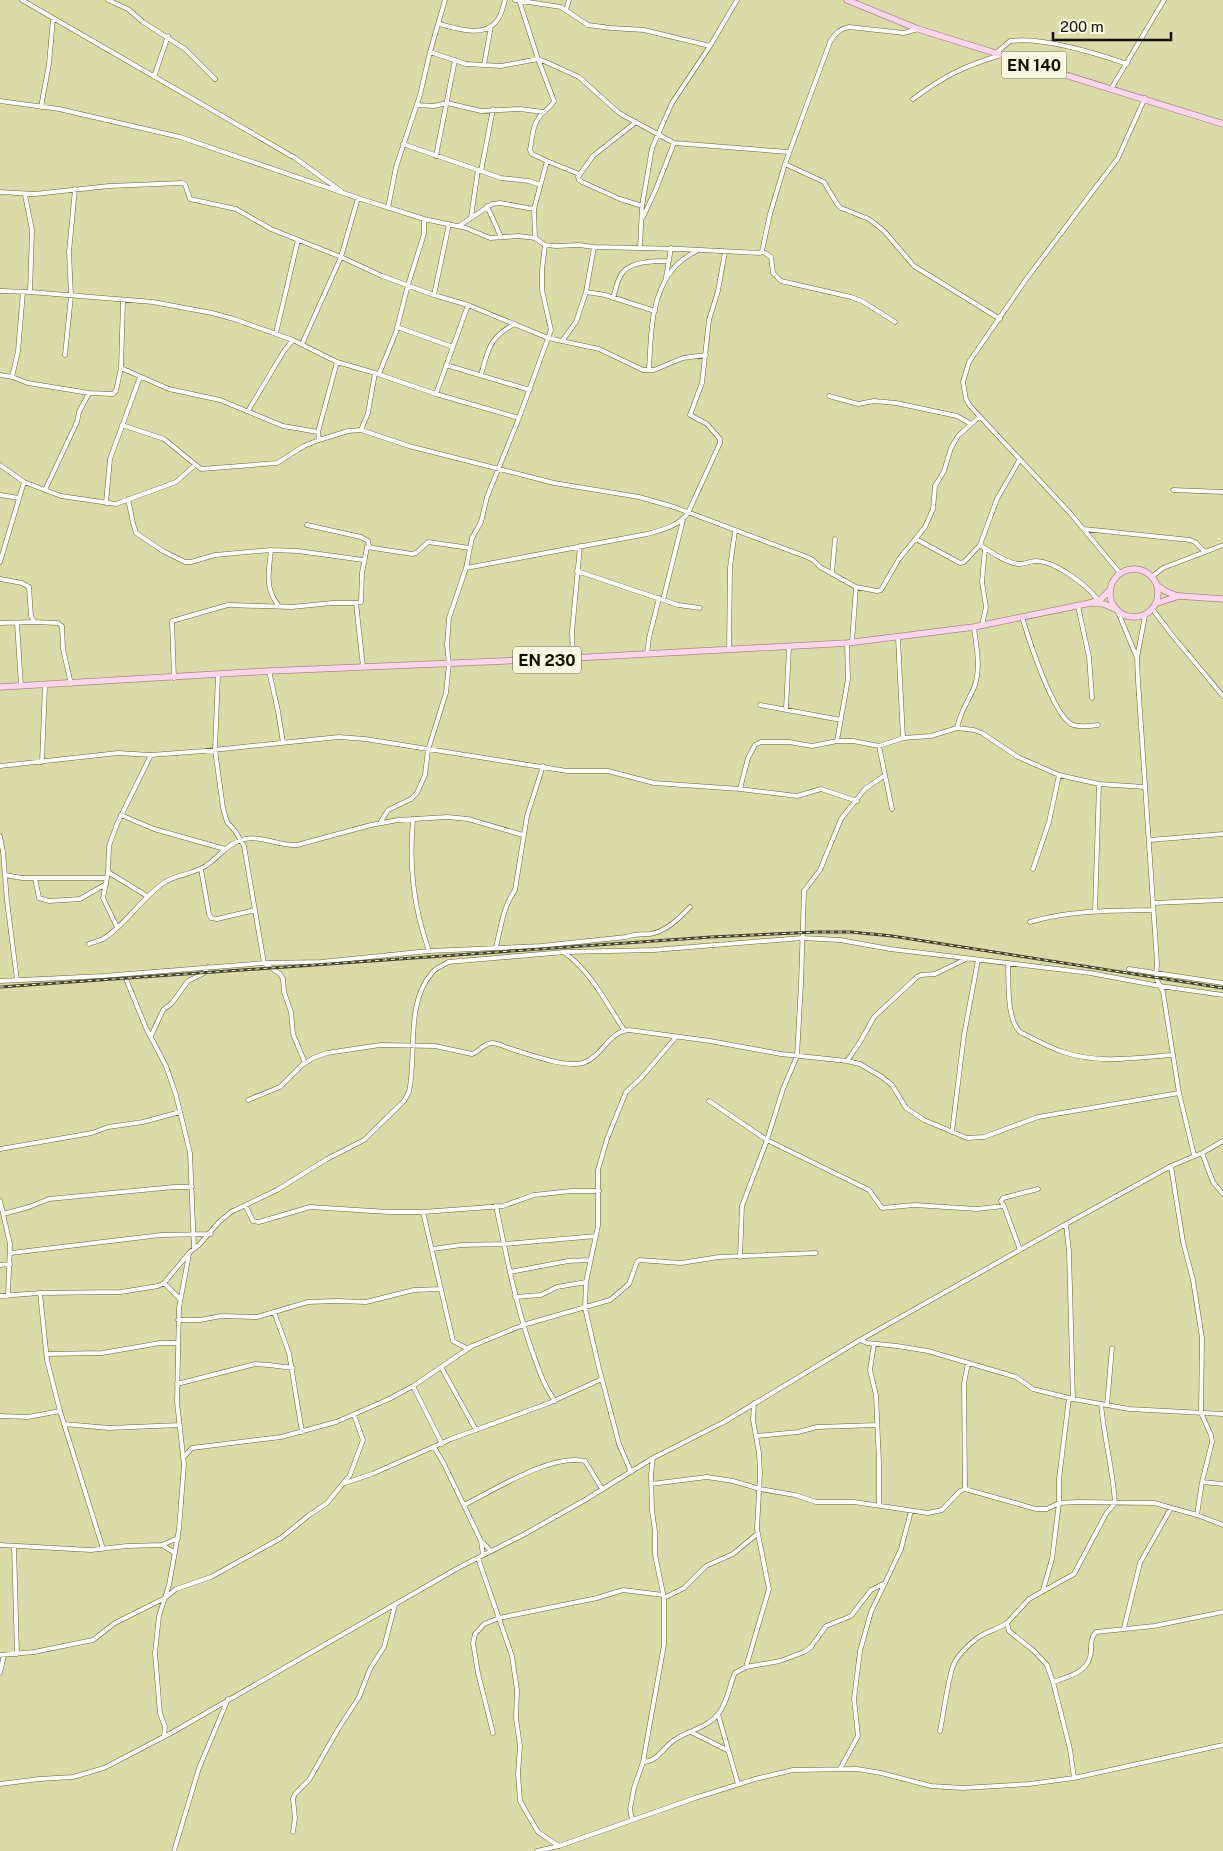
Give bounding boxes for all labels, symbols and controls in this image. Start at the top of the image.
scale bar [1053,10,1170,42]
text: 200 m [1060,18,1104,35]
road number: EN 140 [1002,52,1066,78]
road number: EN 230 [513,646,581,674]

